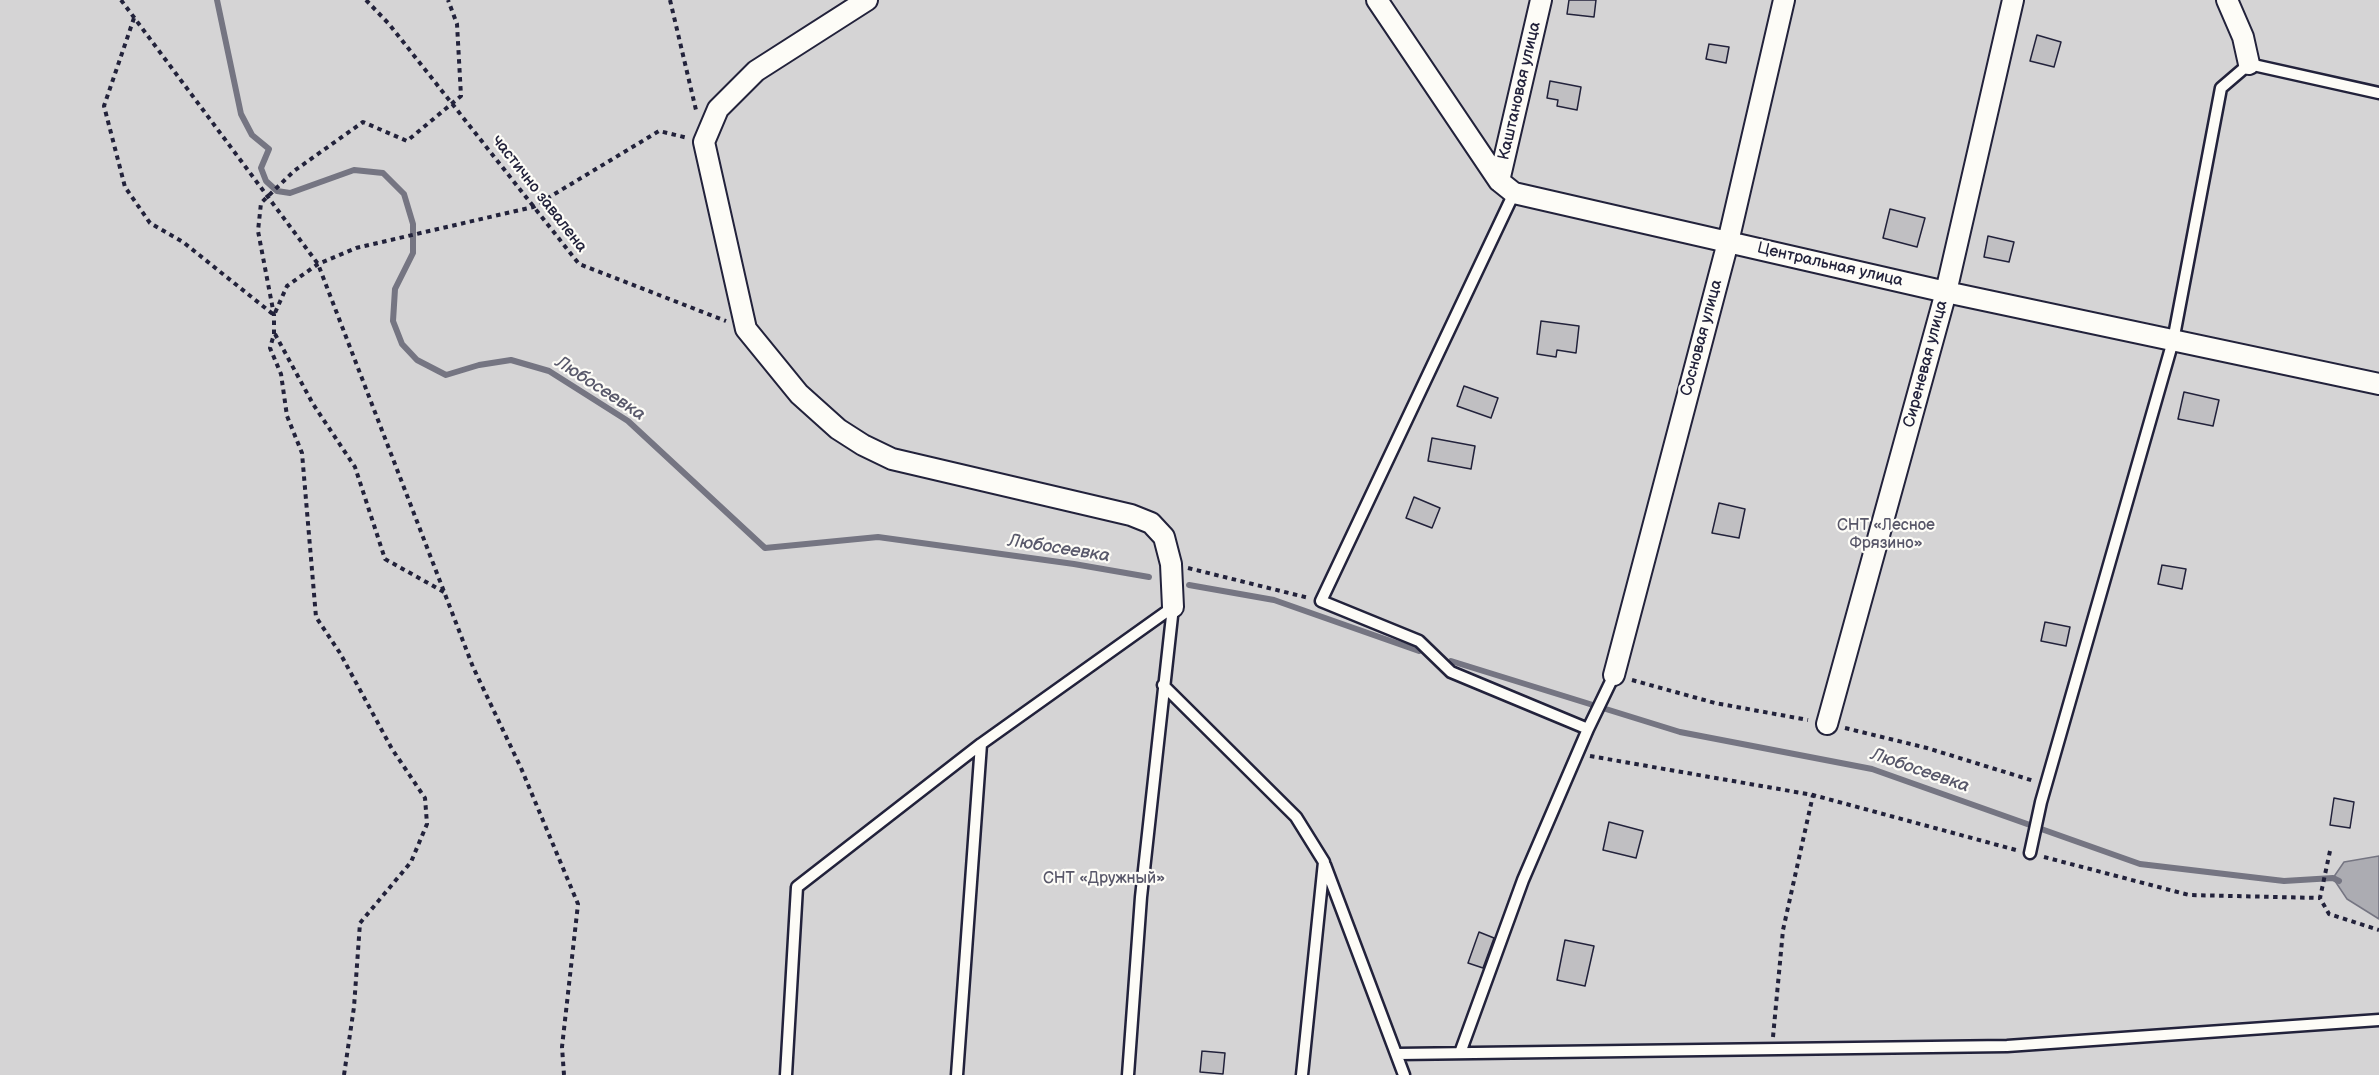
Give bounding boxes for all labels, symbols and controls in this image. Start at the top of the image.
street label: Каштановая улица [1495,20,1545,162]
street label: частично завалена [487,132,591,256]
street label: Центральная улица [1755,239,1905,291]
street label: Сосновая улица [1677,278,1727,398]
street label: Сиреневая улица [1900,298,1952,430]
water label: Любосеевка [551,352,649,426]
park label: СНТ «Лесное Фрязино» [1837,516,1935,554]
water label: Любосеевка [1007,530,1111,568]
water label: Любосеевка [1868,744,1972,798]
park label: СНТ «Дружный» [1043,869,1165,889]

